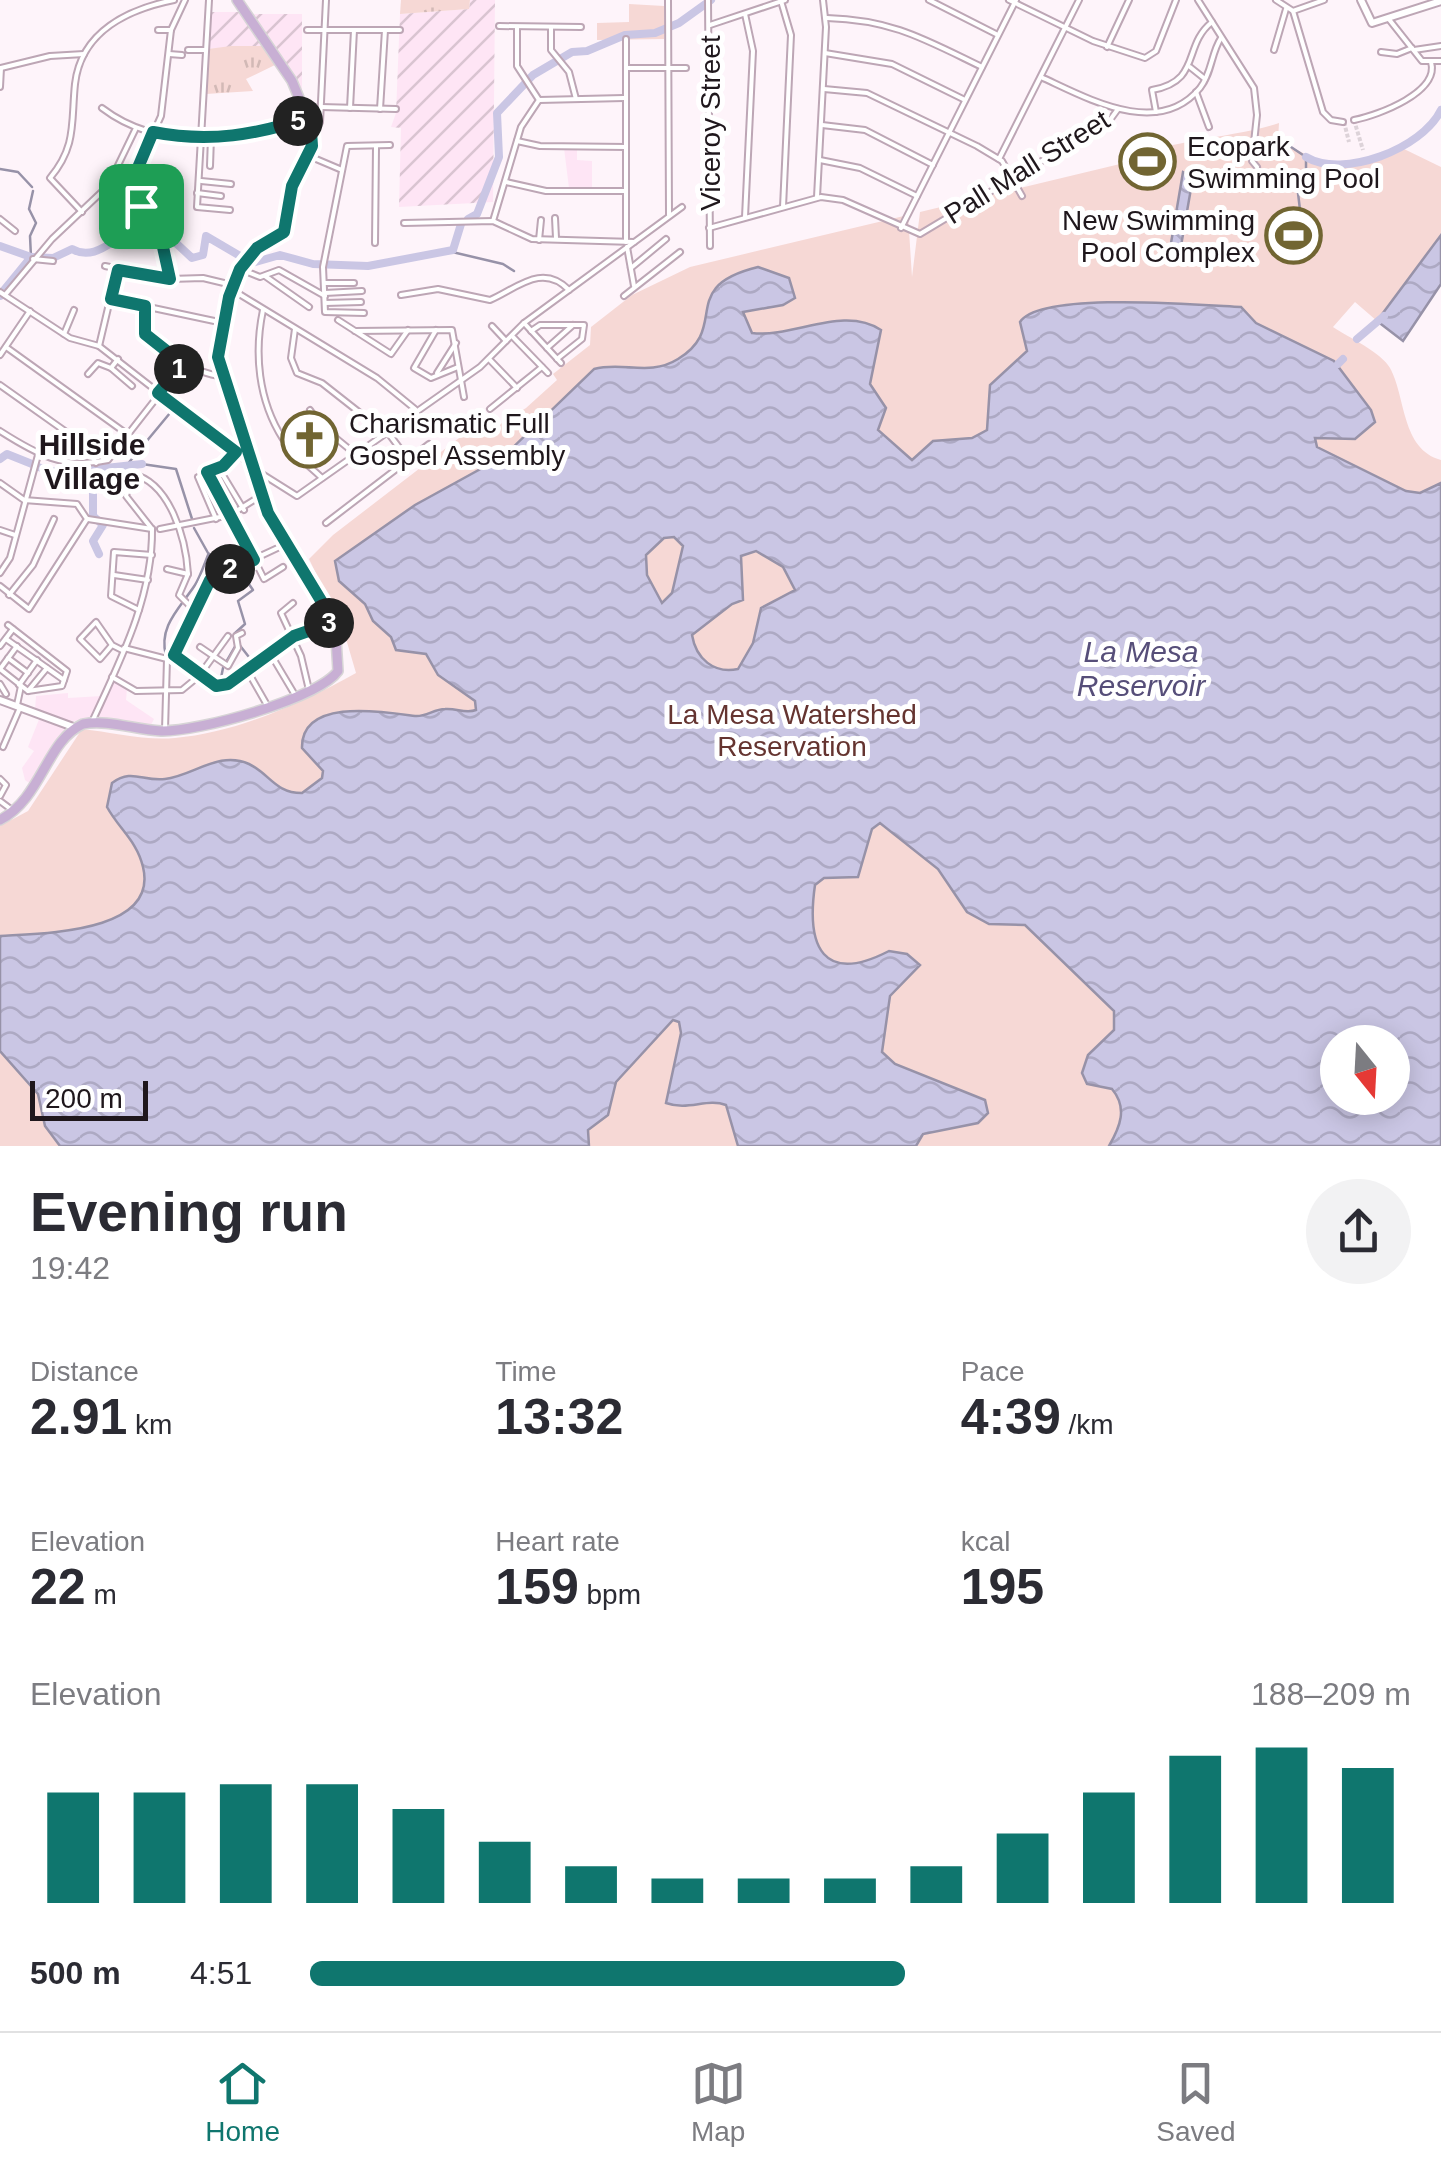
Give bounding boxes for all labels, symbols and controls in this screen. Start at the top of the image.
street label: Viceroy Street [695,35,726,211]
pin: 5 [273,96,323,146]
street label: Pall Mall Street [939,104,1115,230]
text: 5 [290,105,306,136]
place label: Ecopark Swimming Pool [1187,131,1380,194]
sports icon: Ecopark Swimming Pool [1118,132,1178,192]
pin [99,164,184,249]
icon: arrive [114,179,169,234]
place label: New Swimming Pool Complex [1062,205,1255,268]
sports icon: New Swimming Pool Complex [1264,206,1324,266]
pin: 1 [154,344,204,394]
text: 1 [171,353,187,384]
place label: Charismatic Full Gospel Assembly [349,408,565,471]
church icon: Charismatic Full Gospel Assembly [280,409,340,469]
district label: Hillside Village [39,428,145,495]
pin: 2 [205,544,255,594]
text: 2 [222,553,238,584]
pin: 3 [304,598,354,648]
text: 3 [321,607,337,638]
water label: La Mesa Reservoir [1077,635,1206,702]
park label: La Mesa Watershed Reservation [667,699,917,762]
north arrow [1320,1025,1410,1115]
map controls [1320,1025,1410,1115]
scale bar [30,1076,148,1120]
text: 200 m [45,1083,123,1114]
button: share [1306,1179,1411,1284]
text: Evening run [30,1181,348,1243]
text: 19:42 [30,1250,110,1286]
text: Distance [30,1356,139,1387]
text: Time [495,1356,557,1387]
text: Pace [961,1356,1024,1387]
text: 2.91 [30,1389,127,1445]
text: 13:32 [495,1389,623,1445]
text: 4:39 [961,1389,1061,1445]
text: km [127,1409,172,1440]
text: /km [1061,1409,1114,1440]
text: Elevation [30,1526,145,1557]
text: Heart rate [495,1526,620,1557]
text: kcal [961,1526,1010,1557]
text: 22 [30,1559,86,1615]
text: 159 [495,1559,579,1615]
text: 195 [961,1559,1044,1615]
text: m [86,1579,117,1610]
text: bpm [579,1579,641,1610]
text: Elevation [30,1676,162,1712]
text: 188–209 m [1251,1676,1411,1712]
text: 500 m [30,1955,121,1991]
text: 4:51 [190,1955,252,1991]
tab: Home [205,2056,280,2148]
tab: Map [691,2056,746,2148]
tab: Saved [1156,2056,1236,2148]

